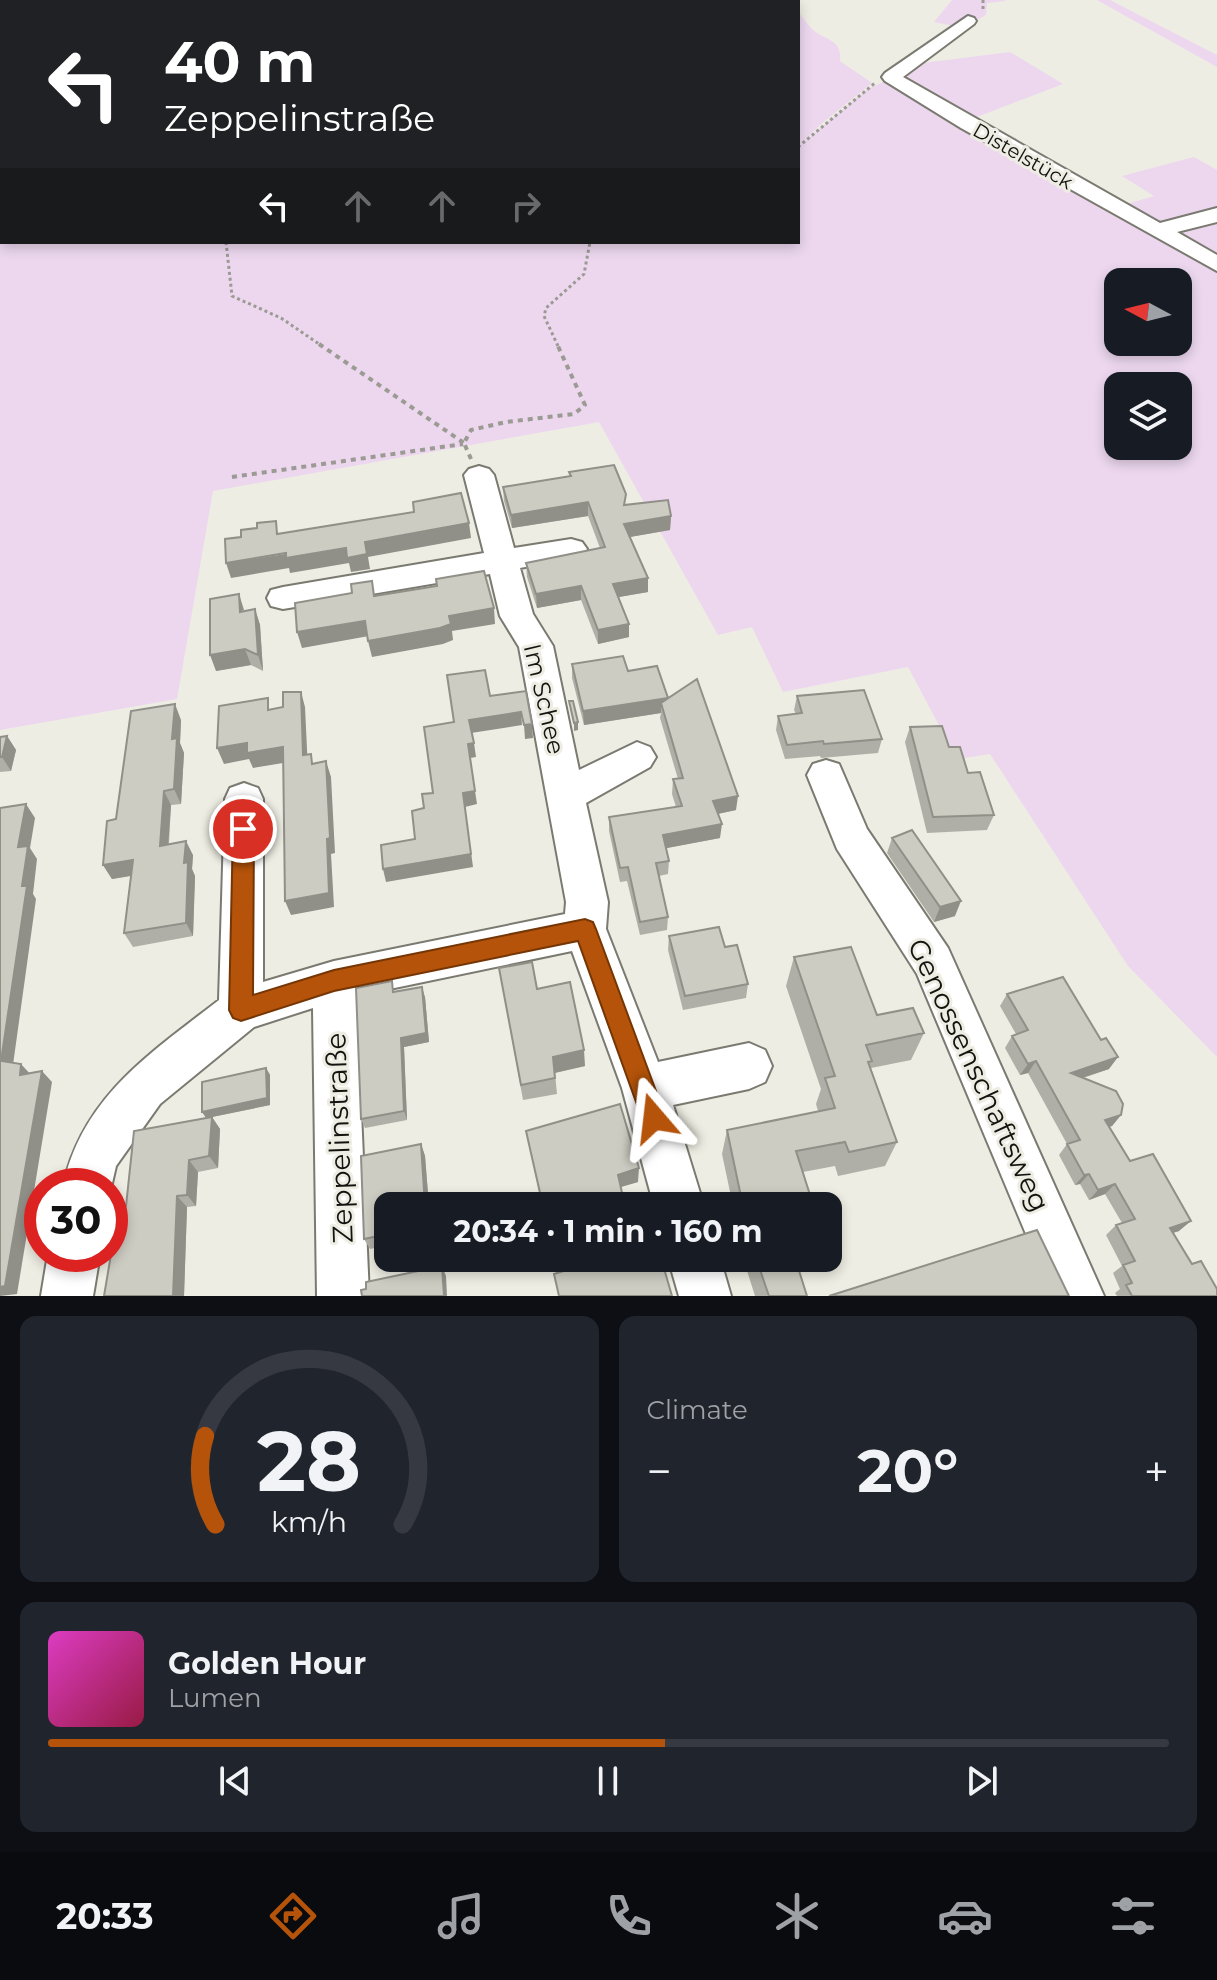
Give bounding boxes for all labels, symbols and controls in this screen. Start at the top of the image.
text: 40 m [164,28,315,96]
icon: left [32,32,136,136]
text: Zeppelinstraße [164,96,435,140]
street label: Distelstück [969,118,1077,194]
icon: left [252,184,296,228]
icon: ahead [336,184,380,228]
icon: ahead [420,184,464,228]
icon: right [504,184,548,228]
north arrow [1104,268,1192,356]
map controls [1104,268,1192,460]
button: layers [1104,372,1192,460]
street label: Im Schee [518,641,571,757]
pin [209,795,277,863]
icon: arrive [221,807,265,851]
street label: Genossenschaftsweg [901,933,1057,1217]
street label: Zeppelinstraße [318,1032,360,1244]
position arrow [612,1076,696,1160]
speed limit sign: 30 [24,1168,128,1272]
text: 20:34 · 1 min · 160 m [453,1213,763,1250]
text: Climate [647,1394,748,1426]
text: 28 [257,1410,361,1512]
text: 20° [857,1434,958,1507]
text: − [647,1444,672,1498]
text: + [1144,1444,1169,1498]
text: km/h [271,1504,347,1539]
text: Golden Hour [168,1645,366,1682]
text: Lumen [168,1682,261,1714]
icon: previous [213,1759,257,1803]
icon: pause [586,1759,630,1803]
icon: next [960,1759,1004,1803]
icon: directions [265,1888,321,1944]
icon: music [433,1888,489,1944]
icon: phone [601,1888,657,1944]
icon: climate [769,1888,825,1944]
icon: car [937,1888,993,1944]
icon: filters [1105,1888,1161,1944]
text: 20:33 [56,1894,154,1938]

